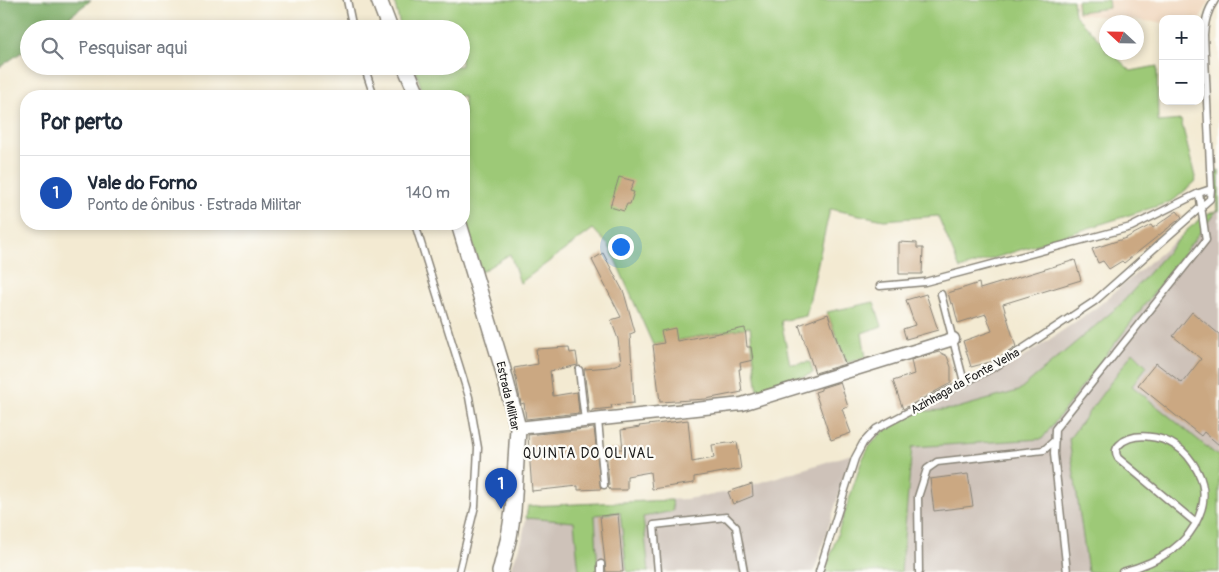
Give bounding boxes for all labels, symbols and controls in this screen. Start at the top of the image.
north arrow [1099,15,1144,60]
map controls [1159,15,1204,105]
button: + [1159,15,1204,60]
search box [20,20,470,75]
icon: search [38,34,66,62]
text: Pesquisar aqui [78,36,187,60]
button: − [1159,60,1204,105]
text: Por perto [40,109,122,136]
text: Vale do Forno [87,171,197,195]
text: 1 [53,183,59,203]
text: 140 m [406,183,450,203]
text: Ponto de ônibus · Estrada Militar [87,195,301,215]
your location [608,234,634,260]
street label: Azinhaga da Fonte Velha [908,345,1023,418]
street label: Estrada Militar [492,360,523,433]
district label: QUINTA DO OLIVAL [523,445,655,462]
pin: 1 [485,468,517,509]

